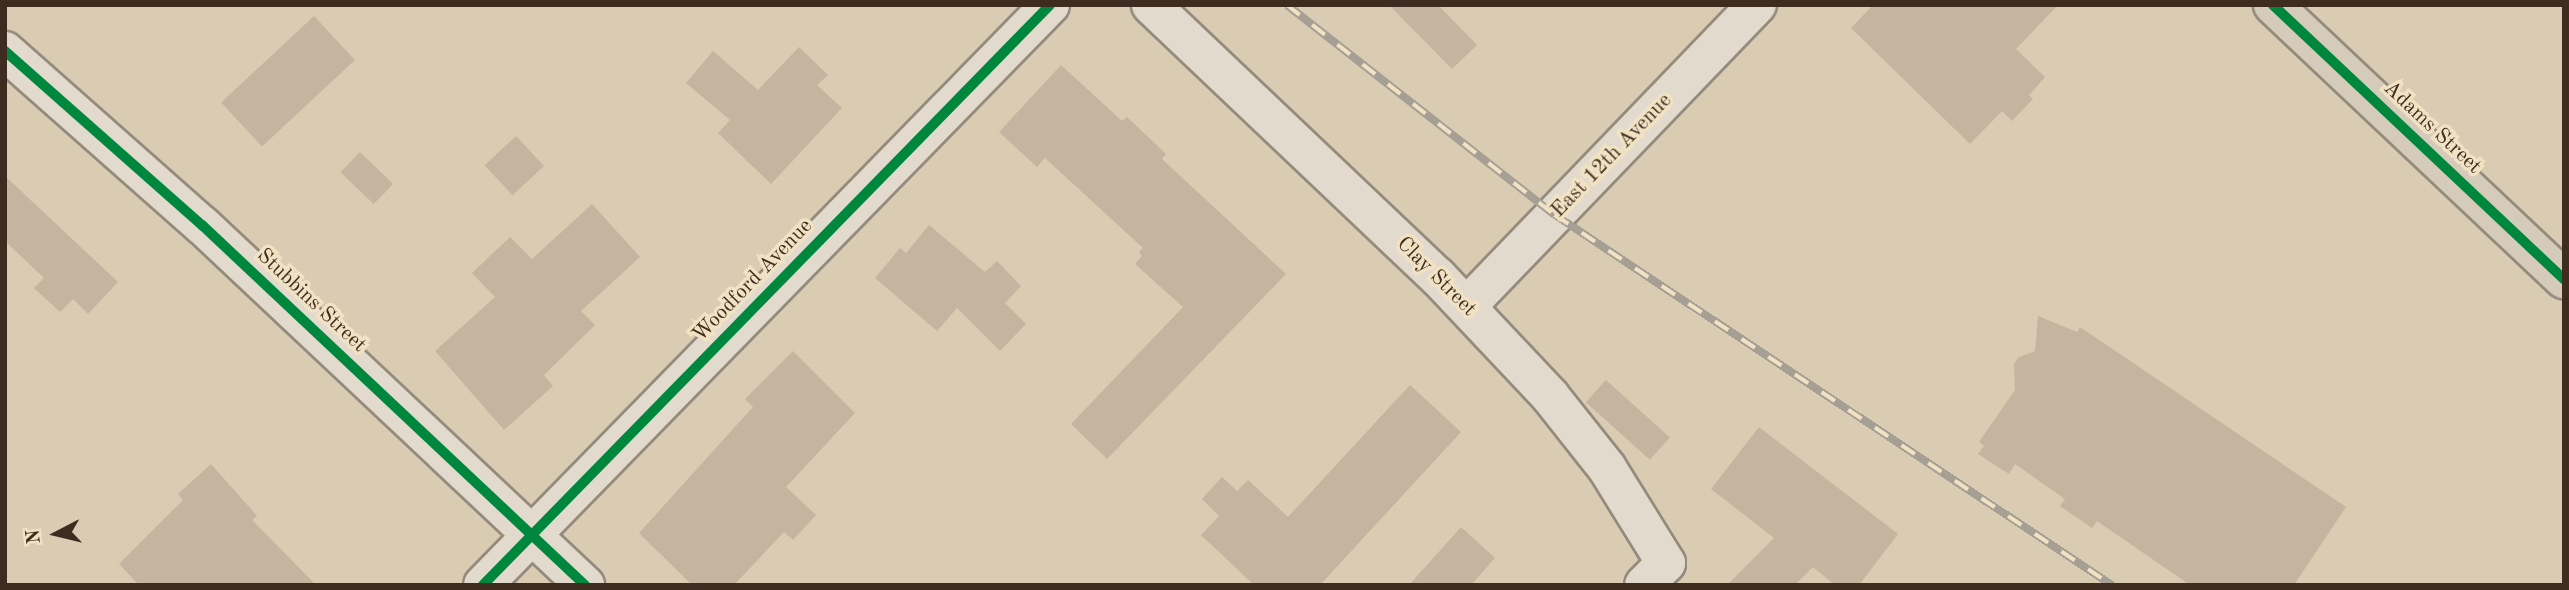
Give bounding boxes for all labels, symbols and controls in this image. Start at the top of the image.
street label: Adams Street [2378,76,2486,180]
street label: East 12th Avenue [1546,89,1678,223]
street label: Woodford Avenue [688,214,818,348]
street label: Clay Street [1391,232,1481,322]
street label: Stubbins Street [251,244,371,358]
north arrow [21,499,91,569]
text: N [24,528,45,545]

